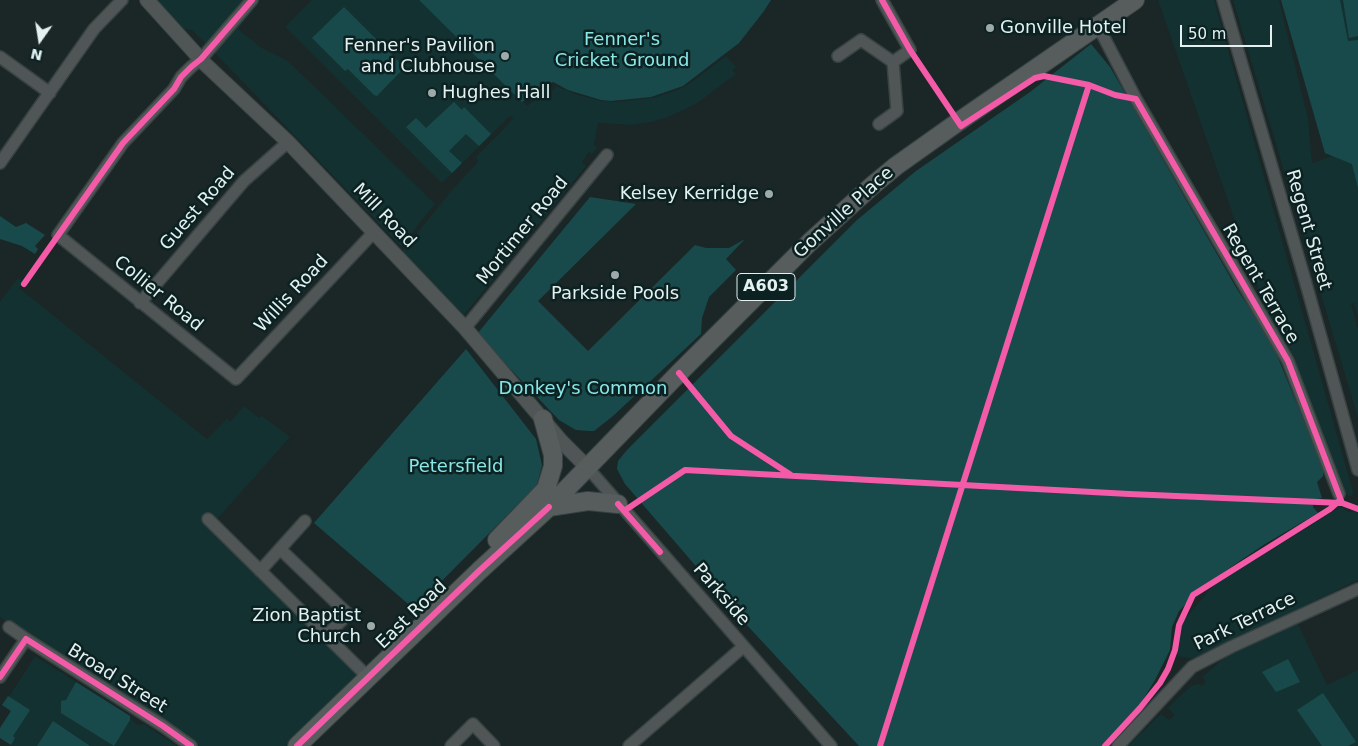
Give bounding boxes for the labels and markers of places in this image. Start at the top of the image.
place label: Gonville Hotel [1000,17,1127,39]
marker: Gonville Hotel [984,22,996,34]
place label: Fenner's Pavilion and Clubhouse [344,35,495,78]
marker: Fenner's Pavilion and Clubhouse [499,50,511,62]
place label: Hughes Hall [442,82,551,104]
marker: Hughes Hall [426,87,438,99]
place label: Kelsey Kerridge [620,183,759,205]
marker: Kelsey Kerridge [763,188,775,200]
marker: Parkside Pools [609,269,621,281]
place label: Parkside Pools [551,283,679,305]
place label: Zion Baptist Church [252,605,361,648]
marker: Zion Baptist Church [365,620,377,632]

